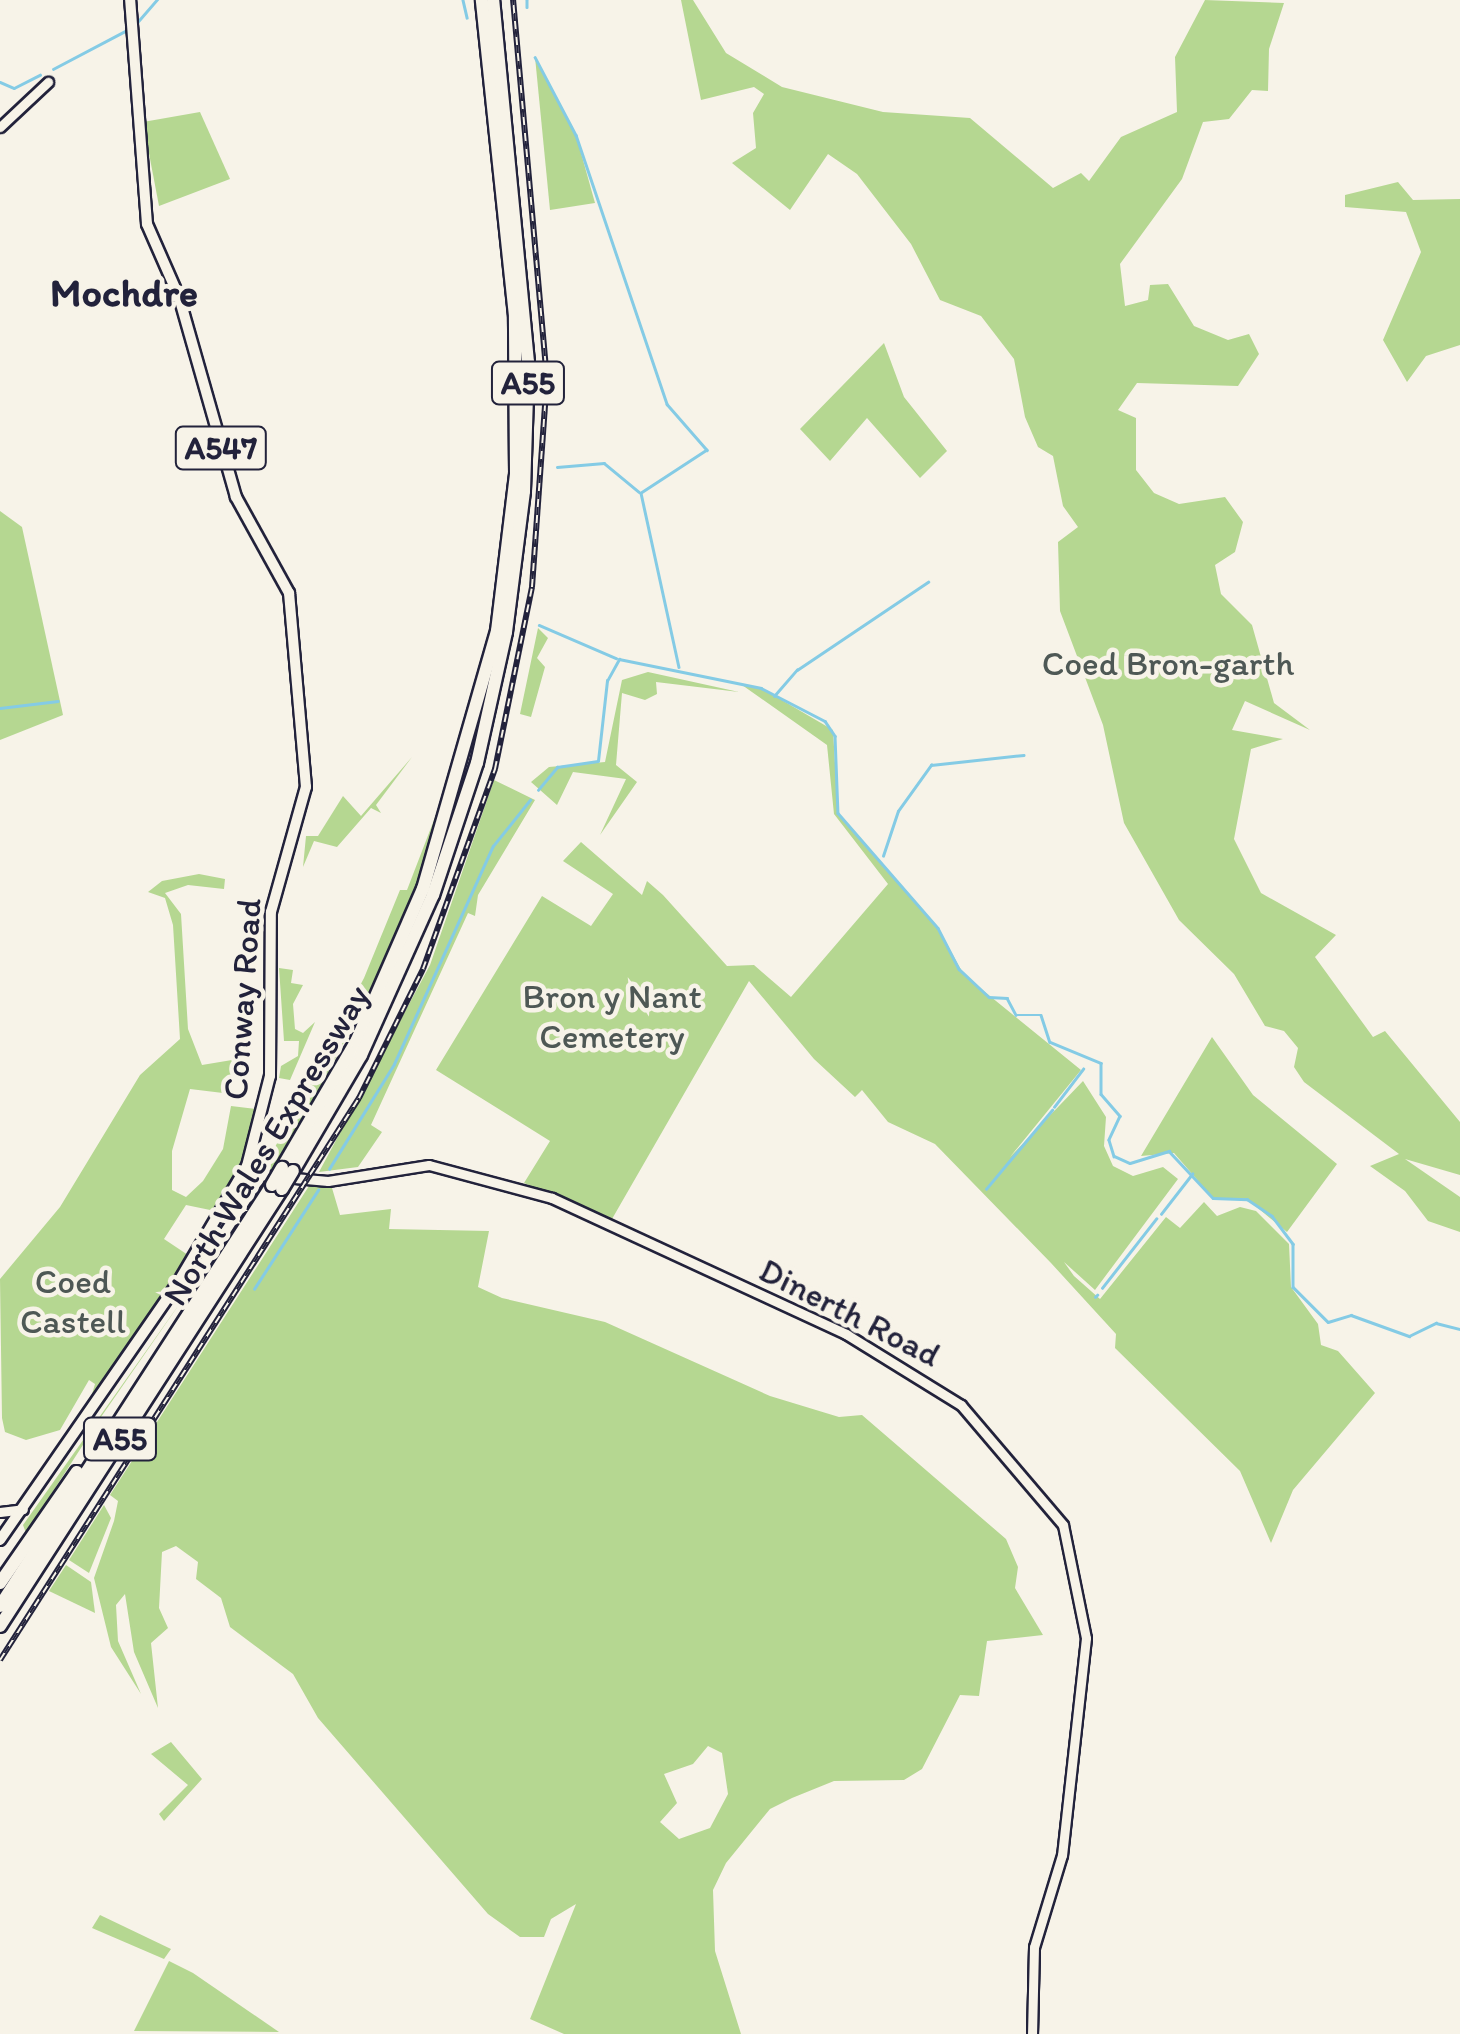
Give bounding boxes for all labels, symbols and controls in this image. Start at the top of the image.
district label: Mochdre [50,268,198,316]
road number: A55 [490,356,566,410]
road number: A547 [174,421,268,475]
park label: Coed Bron-garth [1042,642,1294,684]
street label: Conway Road [214,897,270,1101]
park label: Bron y Nant Cemetery [522,975,702,1057]
street label: North Wales Expressway [154,978,378,1312]
street label: Dinerth Road [753,1249,947,1375]
park label: Coed Castell [20,1260,126,1342]
road number: A55 [82,1412,158,1466]

